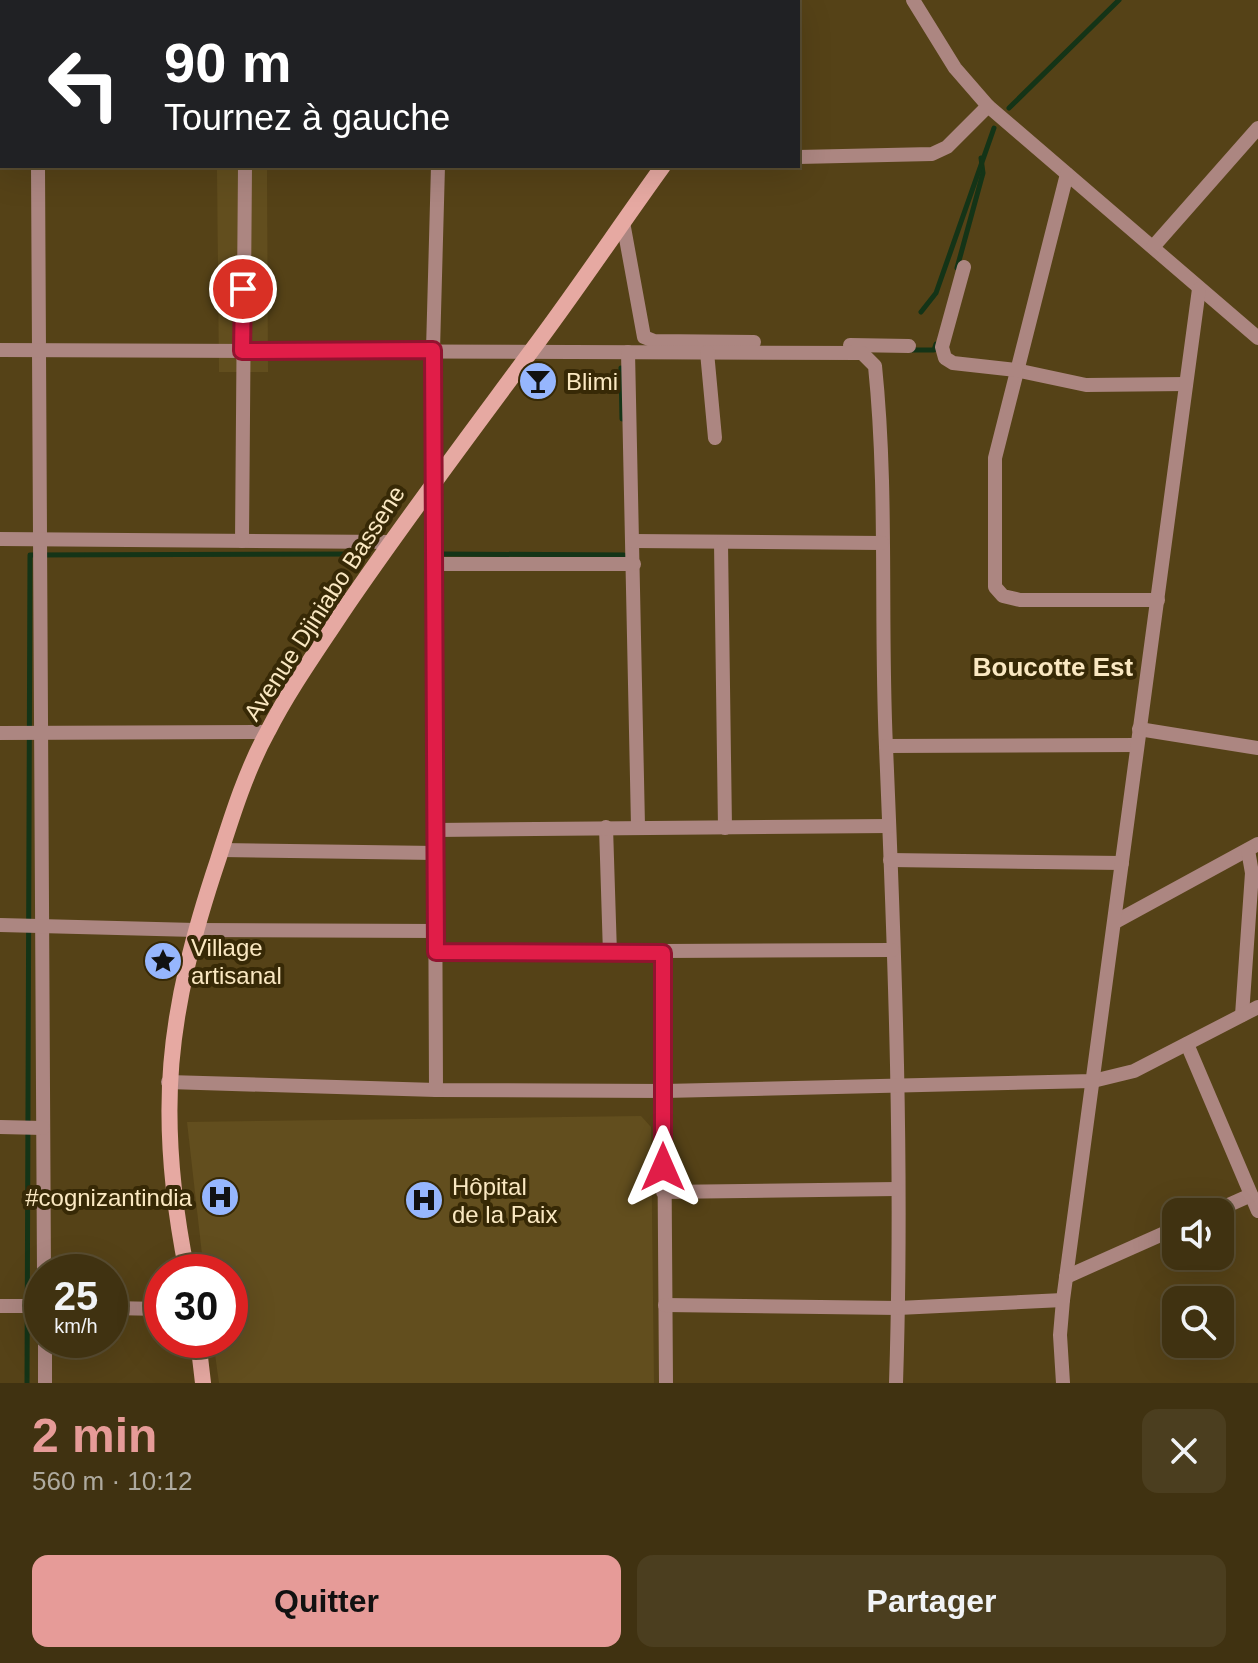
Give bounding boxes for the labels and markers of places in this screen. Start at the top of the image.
pin [209,255,277,323]
bar icon: Blimi [517,360,559,402]
place label: Blimi [566,368,618,395]
place label: Village artisanal [191,934,282,989]
place icon: Village artisanal [142,940,184,982]
place label: Hôpital de la Paix [452,1173,557,1228]
hospital icon: #cognizantindia [199,1176,241,1218]
hospital icon: Hôpital de la Paix [403,1179,445,1221]
place label: #cognizantindia [25,1184,193,1211]

